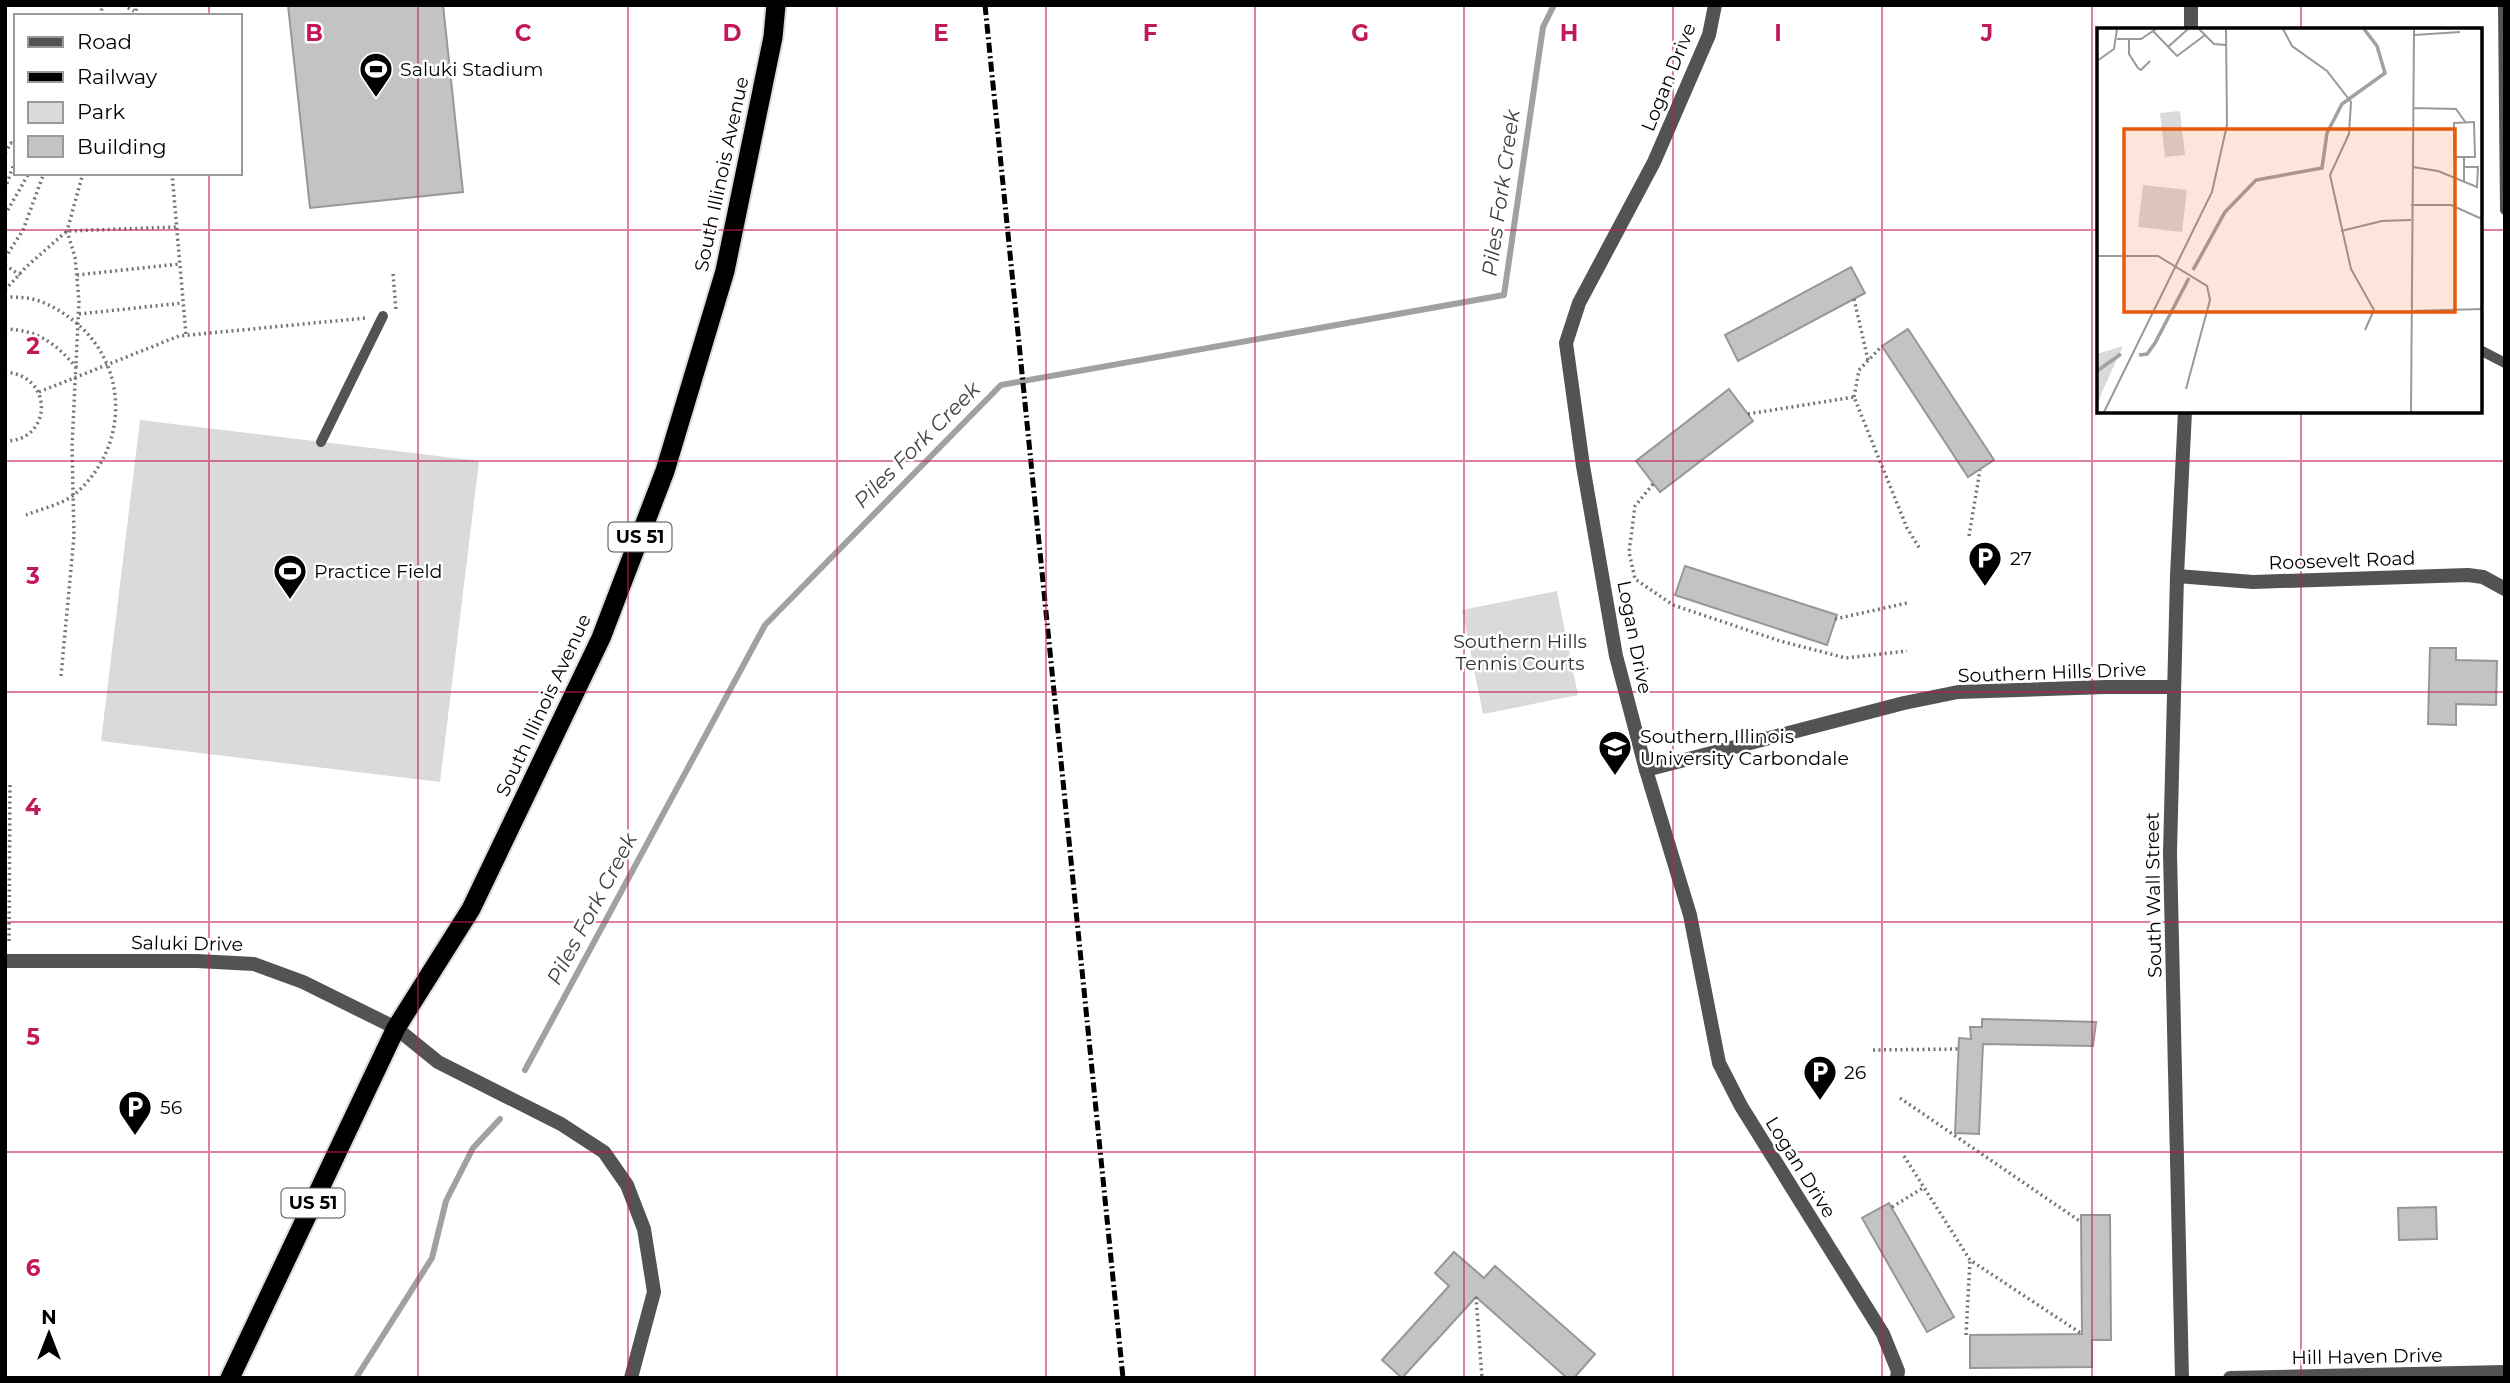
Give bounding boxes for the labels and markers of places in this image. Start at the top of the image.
sports icon: Saluki Stadium [357,50,395,99]
place label: Saluki Stadium [400,58,543,81]
parking icon: 27 [1966,539,2004,588]
place label: 27 [2010,547,2032,570]
sports icon: Practice Field [271,552,309,601]
place label: Practice Field [314,560,443,583]
place label: Southern Illinois University Carbondale [1640,725,1849,770]
school or university icon: Southern Illinois University Carbondale [1596,728,1634,777]
parking icon: 26 [1801,1053,1839,1102]
place label: 26 [1844,1061,1866,1084]
parking icon: 56 [116,1088,154,1137]
place label: 56 [160,1096,182,1119]

